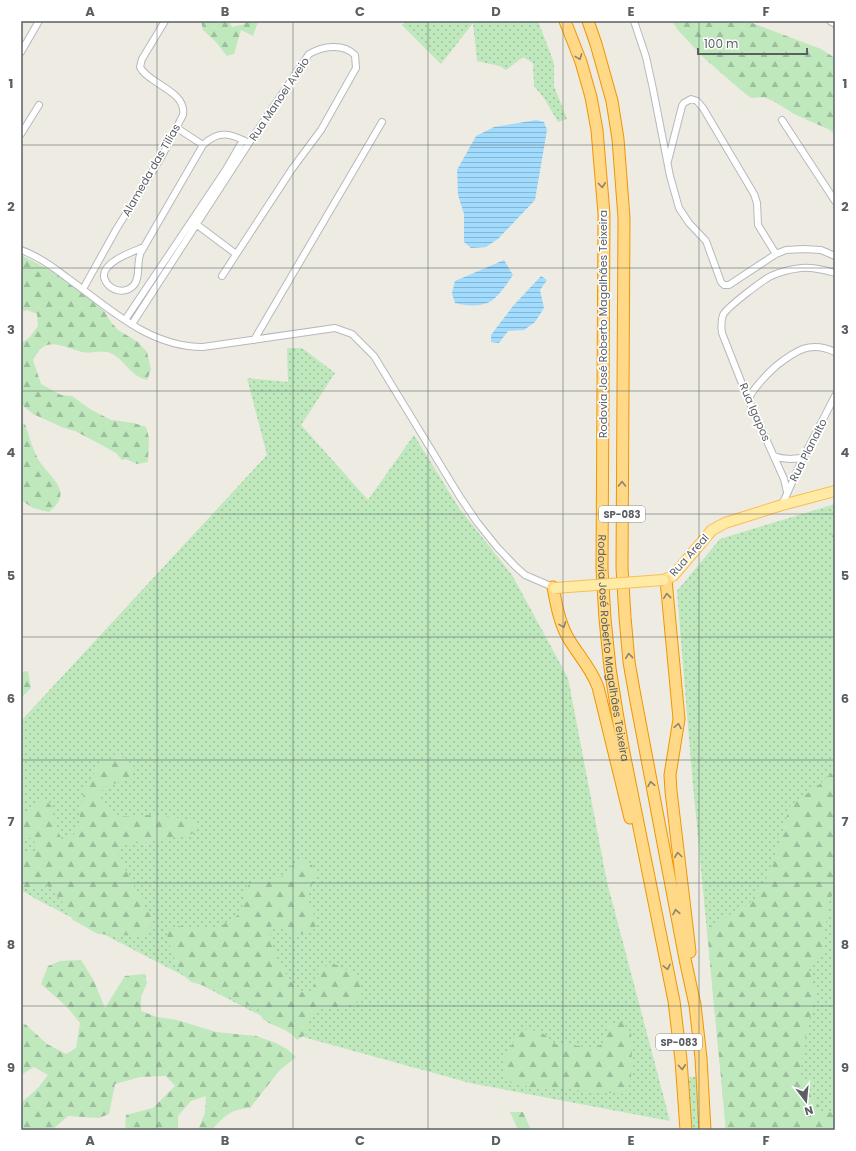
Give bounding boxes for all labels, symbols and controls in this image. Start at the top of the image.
text: A [85,2,95,21]
text: B [221,2,230,21]
text: C [355,2,365,21]
text: D [491,2,501,21]
text: E [627,2,635,21]
text: F [762,2,770,21]
scale bar [698,30,807,56]
text: 100 m [704,35,738,52]
street label: Rua Manoel Aveio [245,54,313,144]
one-way arrow [575,54,583,61]
text: 1 [9,74,13,93]
text: 1 [843,74,847,93]
street label: Alameda das Tilias [118,121,184,219]
one-way arrow [597,182,606,188]
text: 2 [7,197,15,216]
text: 2 [841,197,849,216]
street label: Rodovia José Roberto Magalhães Teixeira [595,210,611,438]
text: 3 [7,320,15,339]
text: 3 [841,320,849,339]
street label: Rua Igapos [736,380,775,444]
street label: Rua Planalto [785,416,831,484]
text: 4 [7,443,16,462]
text: 4 [841,443,850,462]
one-way arrow [618,481,626,487]
road number: SP-083 [599,506,645,522]
street label: Rua Areal [665,530,713,580]
street label: Rodovia José Roberto Magalhães Teixeira [594,534,634,763]
text: 5 [7,566,15,585]
text: 5 [841,566,849,585]
one-way arrow [663,593,672,599]
one-way arrow [558,622,566,629]
one-way arrow [624,653,633,659]
text: 6 [7,689,15,708]
text: 6 [841,689,849,708]
one-way arrow [673,723,682,729]
one-way arrow [647,781,656,787]
text: 7 [8,812,15,831]
text: 7 [842,812,849,831]
one-way arrow [674,851,683,858]
one-way arrow [672,908,680,915]
text: 8 [7,935,15,954]
text: 8 [841,935,849,954]
one-way arrow [663,964,671,970]
road number: SP-083 [656,1034,702,1050]
text: 9 [7,1058,15,1077]
text: 9 [841,1058,849,1077]
one-way arrow [677,1064,686,1070]
north arrow [786,1081,826,1121]
text: N [803,1102,815,1119]
text: A [85,1131,95,1150]
text: B [221,1131,230,1150]
text: C [355,1131,365,1150]
text: D [491,1131,501,1150]
text: E [627,1131,635,1150]
text: F [762,1131,770,1150]

